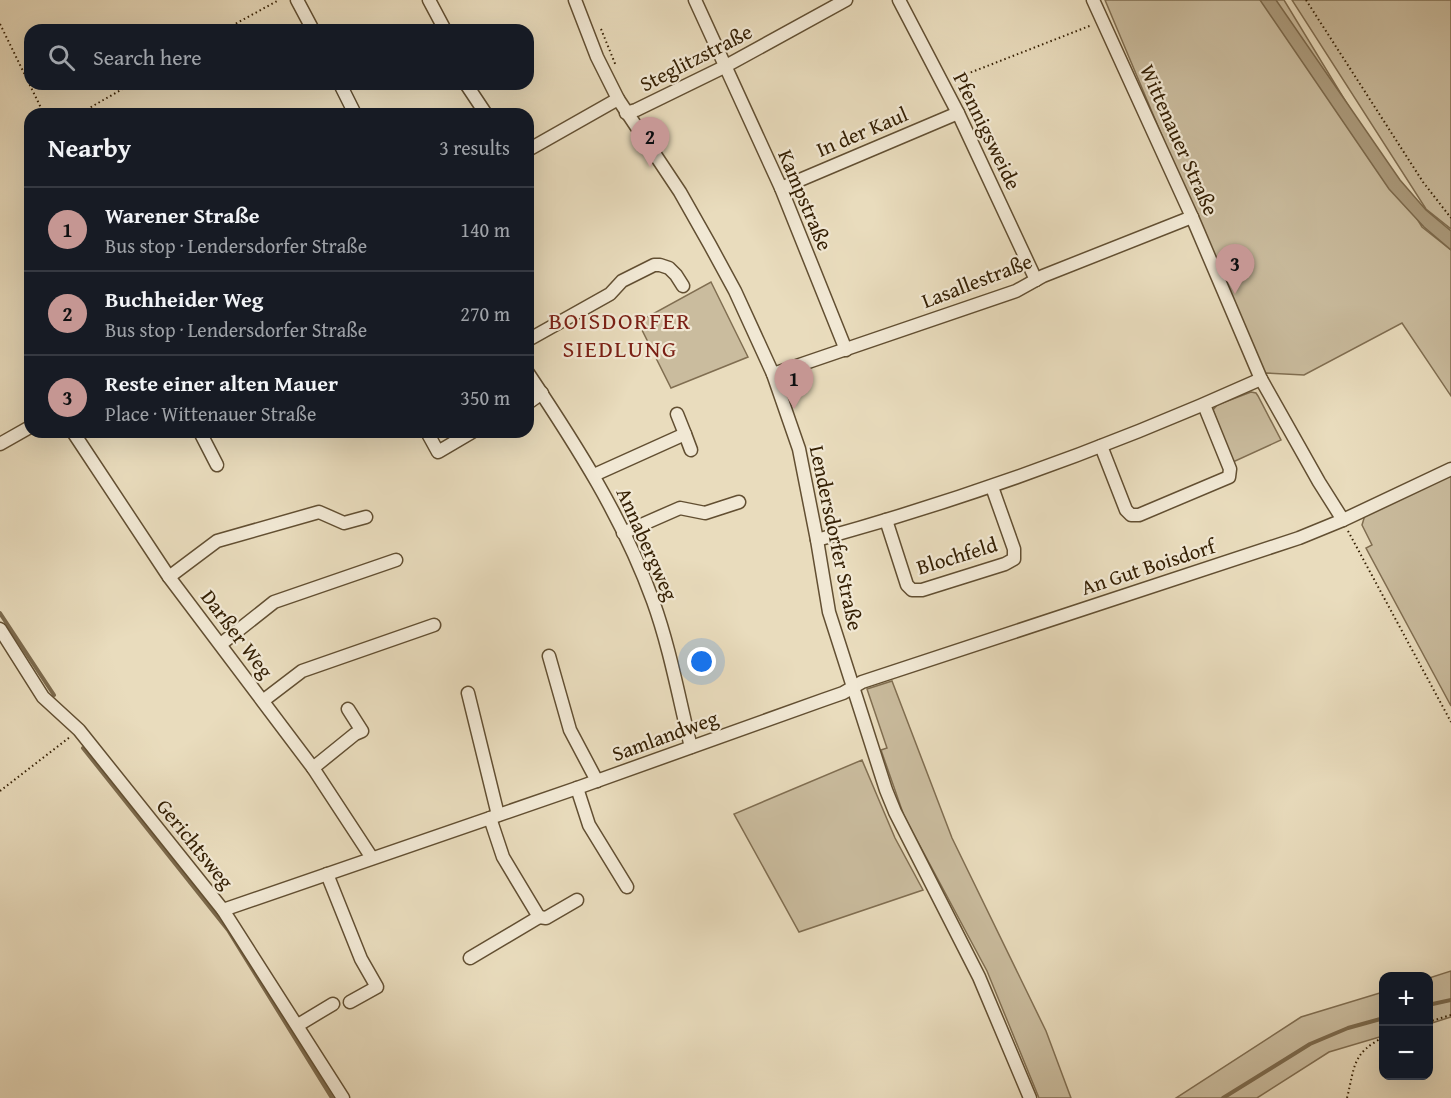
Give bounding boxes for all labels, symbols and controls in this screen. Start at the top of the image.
street label: Steglitzstraße [634,16,758,99]
search box [24,24,534,90]
icon: search [45,41,78,74]
text: Search here [93,41,202,73]
street label: Wittenauer Straße [1132,59,1227,221]
street label: Pfennigsweide [946,67,1029,195]
street label: In der Kaul [811,98,913,165]
pin: 2 [630,118,670,167]
text: Nearby [48,128,131,167]
text: 3 results [439,133,510,162]
street label: Kampstraße [770,144,841,255]
text: Warener Straße [105,199,260,231]
text: 1 [62,215,73,244]
text: 140 m [460,215,510,244]
text: Bus stop · Lendersdorfer Straße [105,231,367,260]
pin: 3 [1216,244,1254,294]
street label: Lasallestraße [917,245,1037,316]
text: Buchheider Weg [105,283,263,315]
text: 2 [62,299,73,328]
text: 270 m [460,299,510,328]
district label: BOISDORFER SIEDLUNG [549,303,691,366]
text: Bus stop · Lendersdorfer Straße [105,315,367,344]
pin: 1 [774,360,814,409]
text: Reste einer alten Mauer [105,367,338,399]
text: 3 [62,383,73,412]
text: 350 m [460,383,510,412]
text: Place · Wittenauer Straße [105,399,316,428]
street label: Lendersdorfer Straße [802,442,871,633]
street label: Annabergweg [609,482,686,606]
street label: Blochfeld [913,528,1002,582]
street label: An Gut Boisdorf [1077,530,1221,603]
street label: Darßer Weg [194,583,281,685]
your location [687,647,716,676]
street label: Samlandweg [607,702,723,769]
street label: Gerichtsweg [149,792,242,896]
map controls [1379,972,1433,1080]
button: + [1379,972,1433,1026]
button: − [1379,1026,1433,1080]

